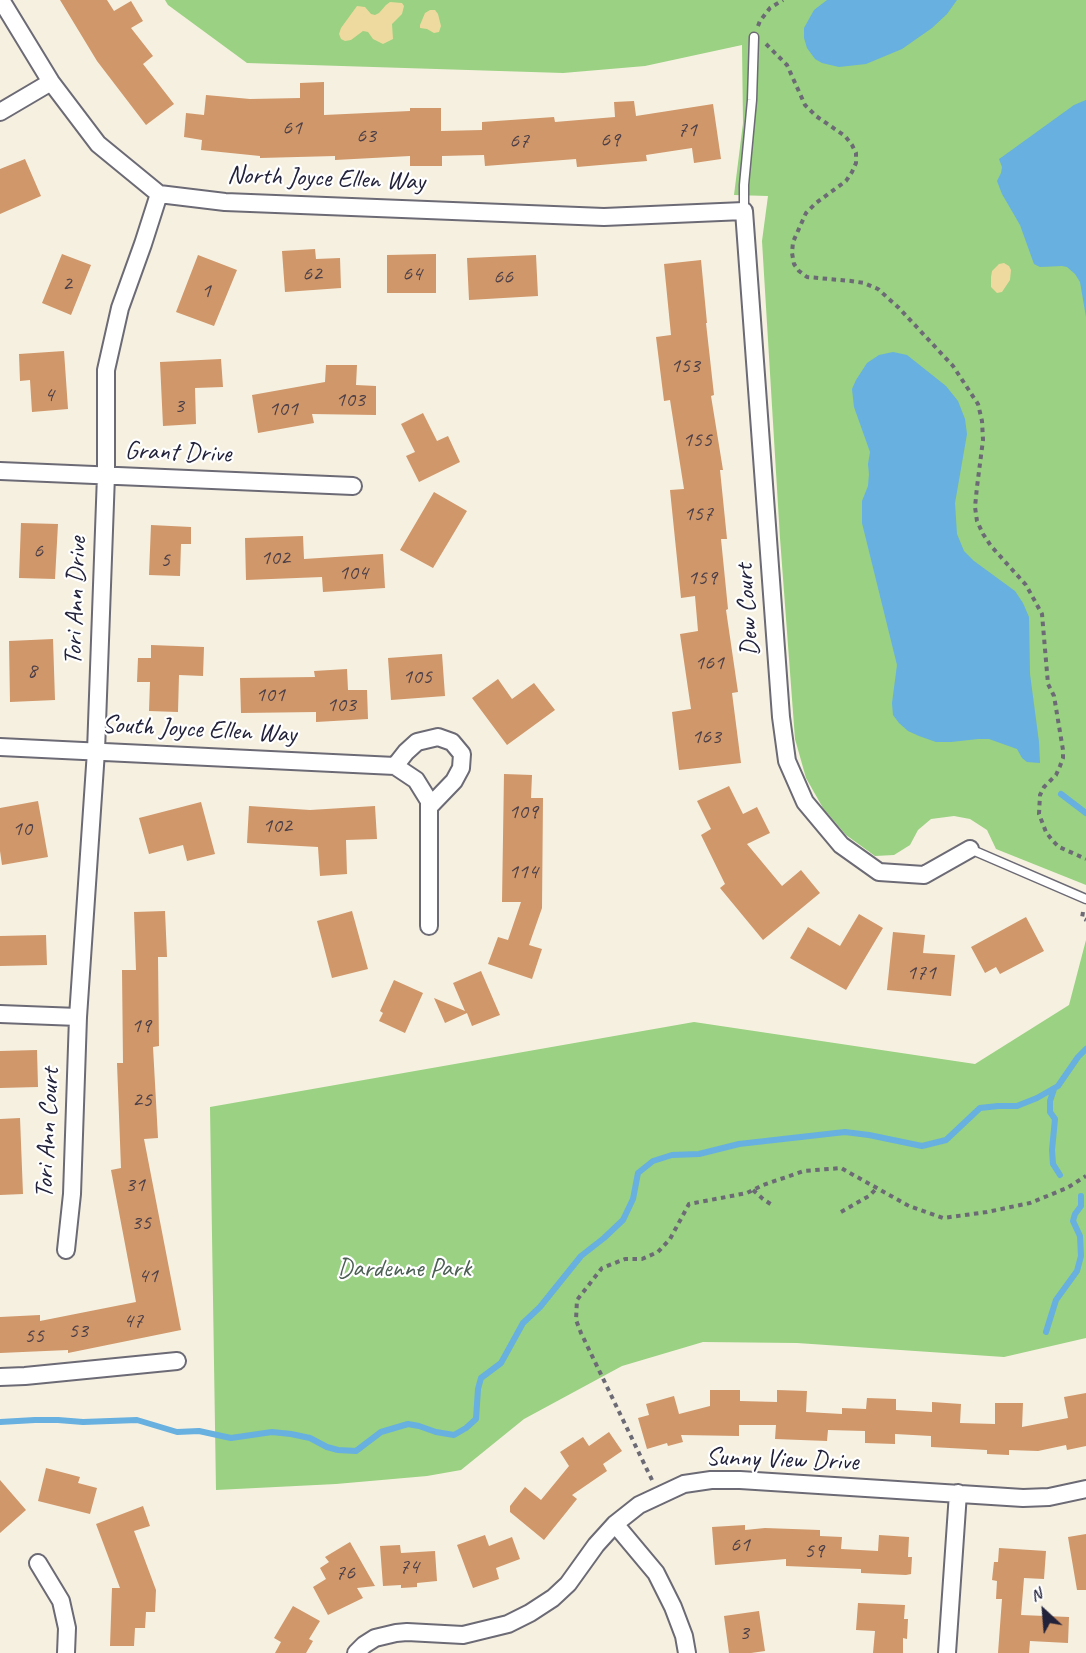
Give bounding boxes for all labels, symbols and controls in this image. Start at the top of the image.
house number: 61 [282,115,302,141]
house number: 71 [677,117,697,143]
house number: 63 [356,123,376,149]
house number: 69 [600,127,620,153]
house number: 67 [509,128,529,154]
street label: North Joyce Ellen Way [227,160,425,198]
house number: 62 [302,261,322,287]
house number: 64 [402,261,422,287]
house number: 66 [493,264,513,290]
house number: 2 [62,271,72,297]
house number: 1 [201,278,211,304]
house number: 153 [670,353,700,379]
house number: 4 [44,382,54,408]
house number: 103 [335,387,365,413]
house number: 3 [174,393,184,419]
house number: 101 [268,396,298,422]
house number: 155 [682,427,712,453]
street label: Grant Drive [124,436,232,470]
house number: 157 [683,501,713,527]
street label: Tori Ann Drive [58,536,94,666]
house number: 6 [33,538,43,564]
house number: 102 [260,545,290,571]
house number: 5 [160,547,170,573]
house number: 104 [338,560,368,586]
street label: Dew Court [729,563,767,657]
house number: 159 [687,565,717,591]
house number: 161 [694,650,724,676]
house number: 8 [27,658,37,684]
house number: 105 [402,664,432,690]
house number: 101 [255,682,285,708]
house number: 103 [326,692,356,718]
street label: South Joyce Ellen Way [101,709,297,751]
house number: 163 [691,724,721,750]
house number: 109 [508,799,538,825]
house number: 102 [262,813,292,839]
house number: 10 [12,816,32,842]
house number: 114 [508,859,538,885]
house number: 171 [906,960,936,986]
house number: 19 [131,1013,151,1039]
street label: Tori Ann Court [29,1067,67,1199]
house number: 25 [132,1087,152,1113]
house number: 31 [125,1172,145,1198]
house number: 35 [131,1210,151,1236]
park label: Dardenne Park [337,1253,471,1285]
house number: 41 [138,1263,158,1289]
house number: 47 [123,1308,143,1334]
house number: 53 [68,1318,88,1344]
house number: 55 [24,1323,44,1349]
street label: Sunny View Drive [705,1442,859,1478]
house number: 61 [730,1532,750,1558]
house number: 59 [804,1538,824,1564]
house number: 74 [399,1554,419,1580]
house number: 76 [335,1560,355,1586]
north arrow [1014,1581,1074,1641]
text: N [1027,1584,1045,1606]
house number: 3 [739,1620,749,1646]

